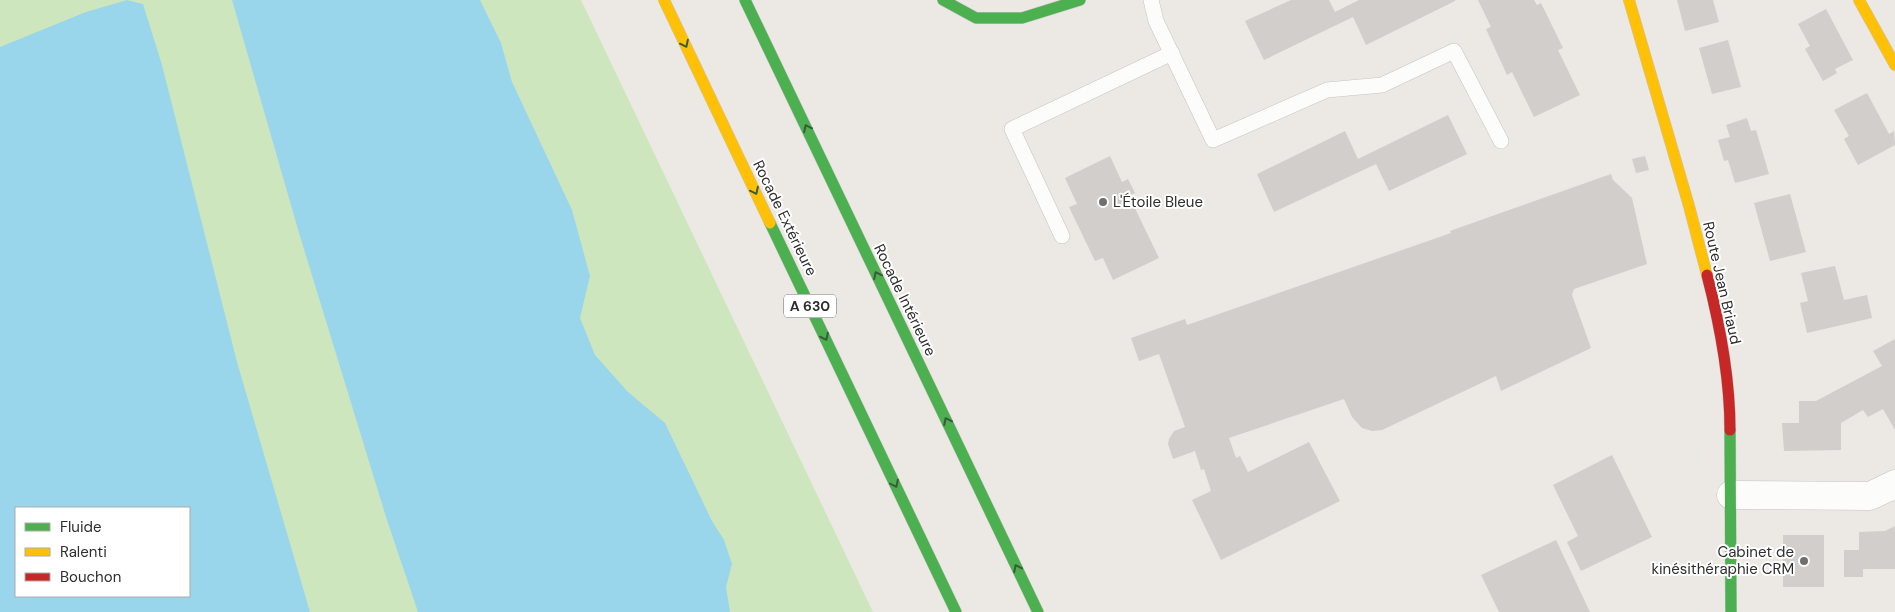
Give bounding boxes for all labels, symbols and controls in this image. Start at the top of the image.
one-way arrow [679,39,689,48]
one-way arrow [802,124,813,133]
street label: Rocade Extérieure [748,157,822,279]
one-way arrow [749,185,759,194]
place label: L'Étoile Bleue [1113,192,1203,212]
marker: L'Étoile Bleue [1097,196,1109,208]
street label: Route Jean Briaud [1698,220,1746,346]
street label: Rocade Intérieure [869,241,941,359]
one-way arrow [872,271,883,280]
road number: A 630 [784,294,836,318]
one-way arrow [819,332,829,341]
one-way arrow [942,417,953,426]
one-way arrow [889,479,899,488]
legend [15,507,190,597]
text: Fluide [60,517,102,537]
text: Ralenti [60,542,107,562]
place label: Cabinet de kinésithéraphie CRM [1651,542,1794,579]
marker: Cabinet de kinésithéraphie CRM [1798,555,1810,567]
one-way arrow [1012,564,1023,573]
text: Bouchon [60,567,121,587]

